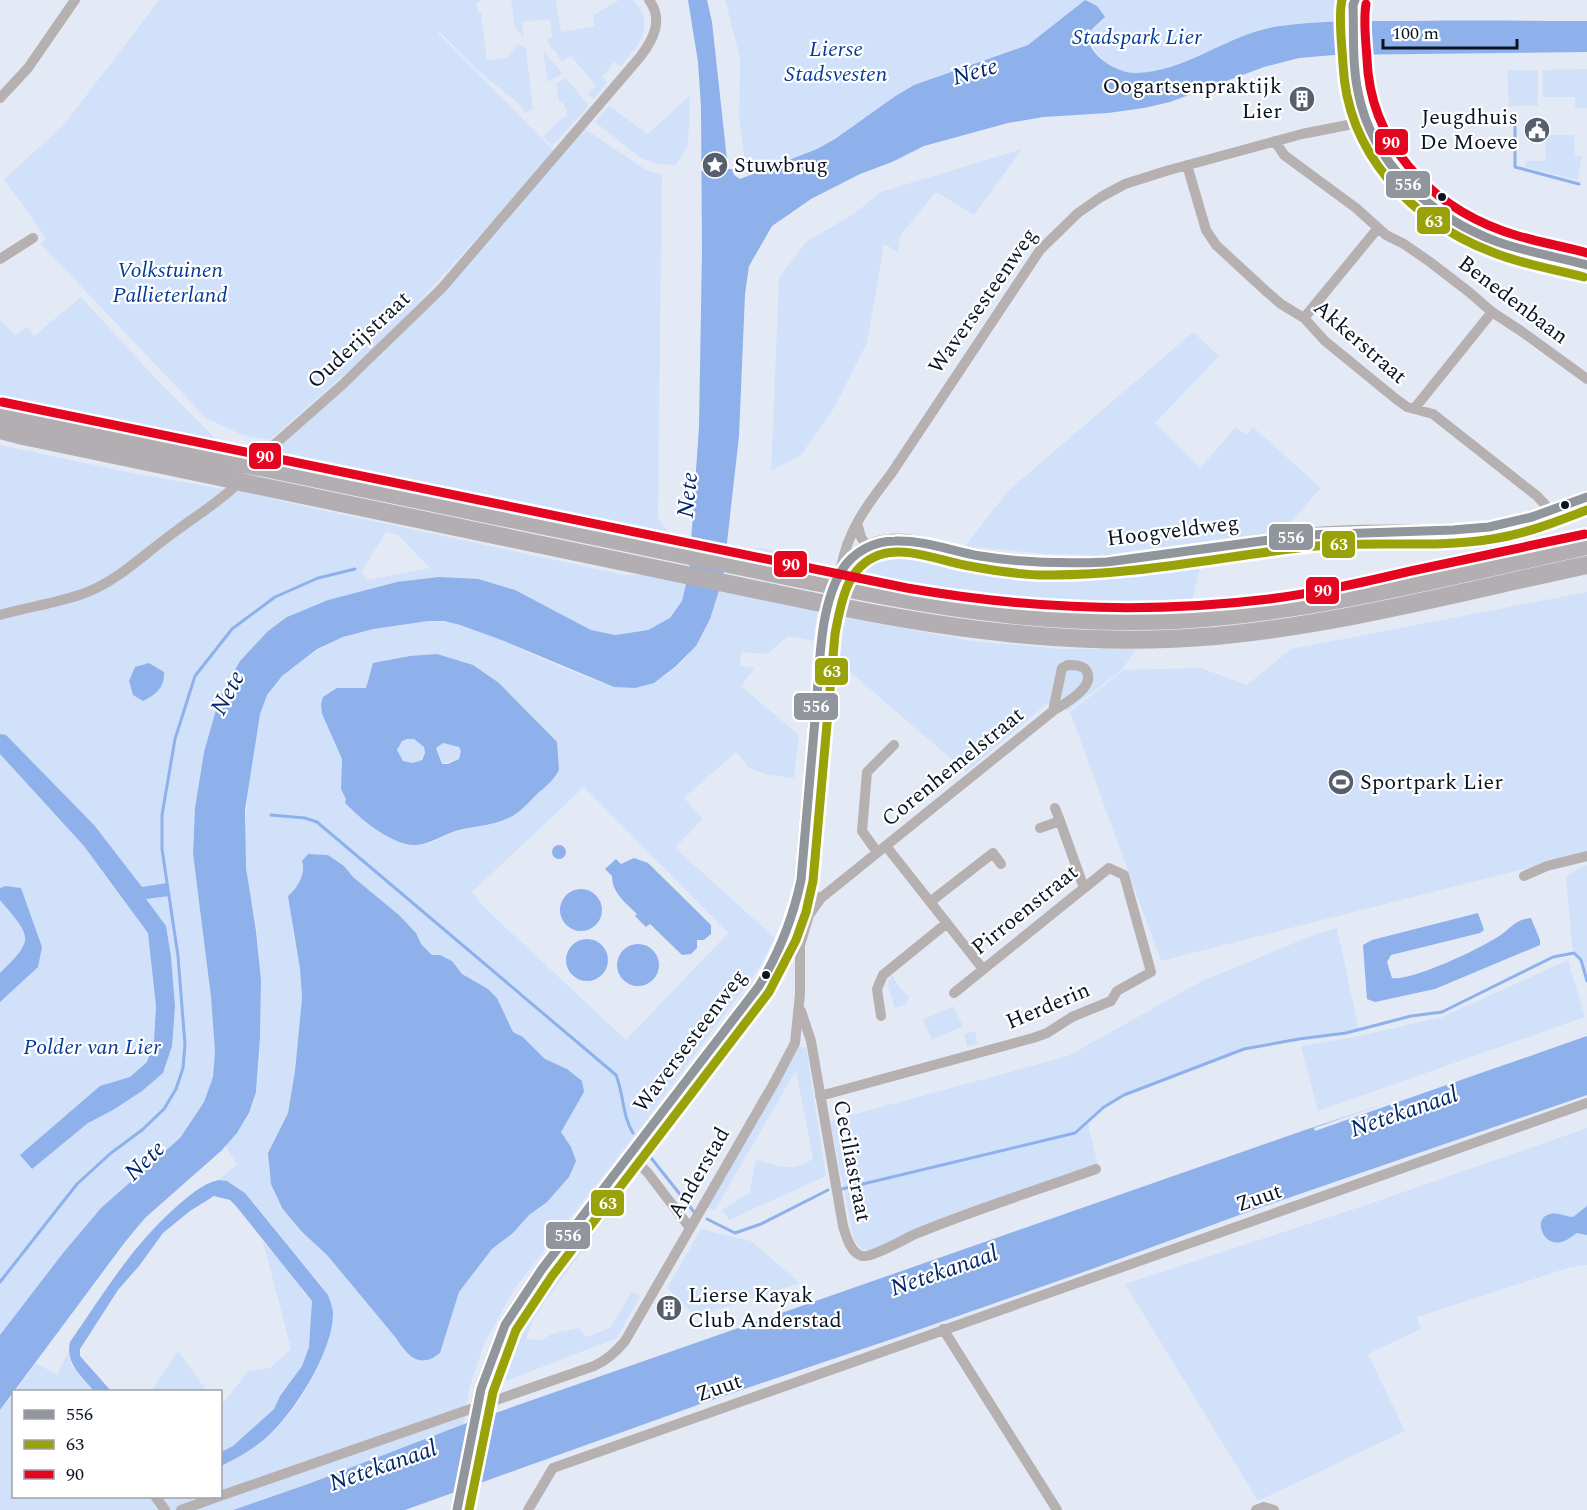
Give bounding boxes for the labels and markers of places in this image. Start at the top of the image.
place label: Oogartsenpraktijk Lier [1103,70,1282,128]
building icon: Oogartsenpraktijk Lier [1287,84,1317,114]
place label: Jeugdhuis De Moeve [1420,101,1518,159]
public building icon: Jeugdhuis De Moeve [1522,115,1552,145]
place label: Stuwbrug [734,149,828,182]
place icon: Stuwbrug [700,150,730,180]
unlabelled marker [1436,191,1448,203]
unlabelled marker [1559,499,1571,511]
place label: Sportpark Lier [1360,766,1503,799]
sports icon: Sportpark Lier [1326,767,1356,797]
unlabelled marker [760,969,772,981]
place label: Lierse Kayak Club Anderstad [688,1279,842,1337]
building icon: Lierse Kayak Club Anderstad [654,1293,684,1323]

